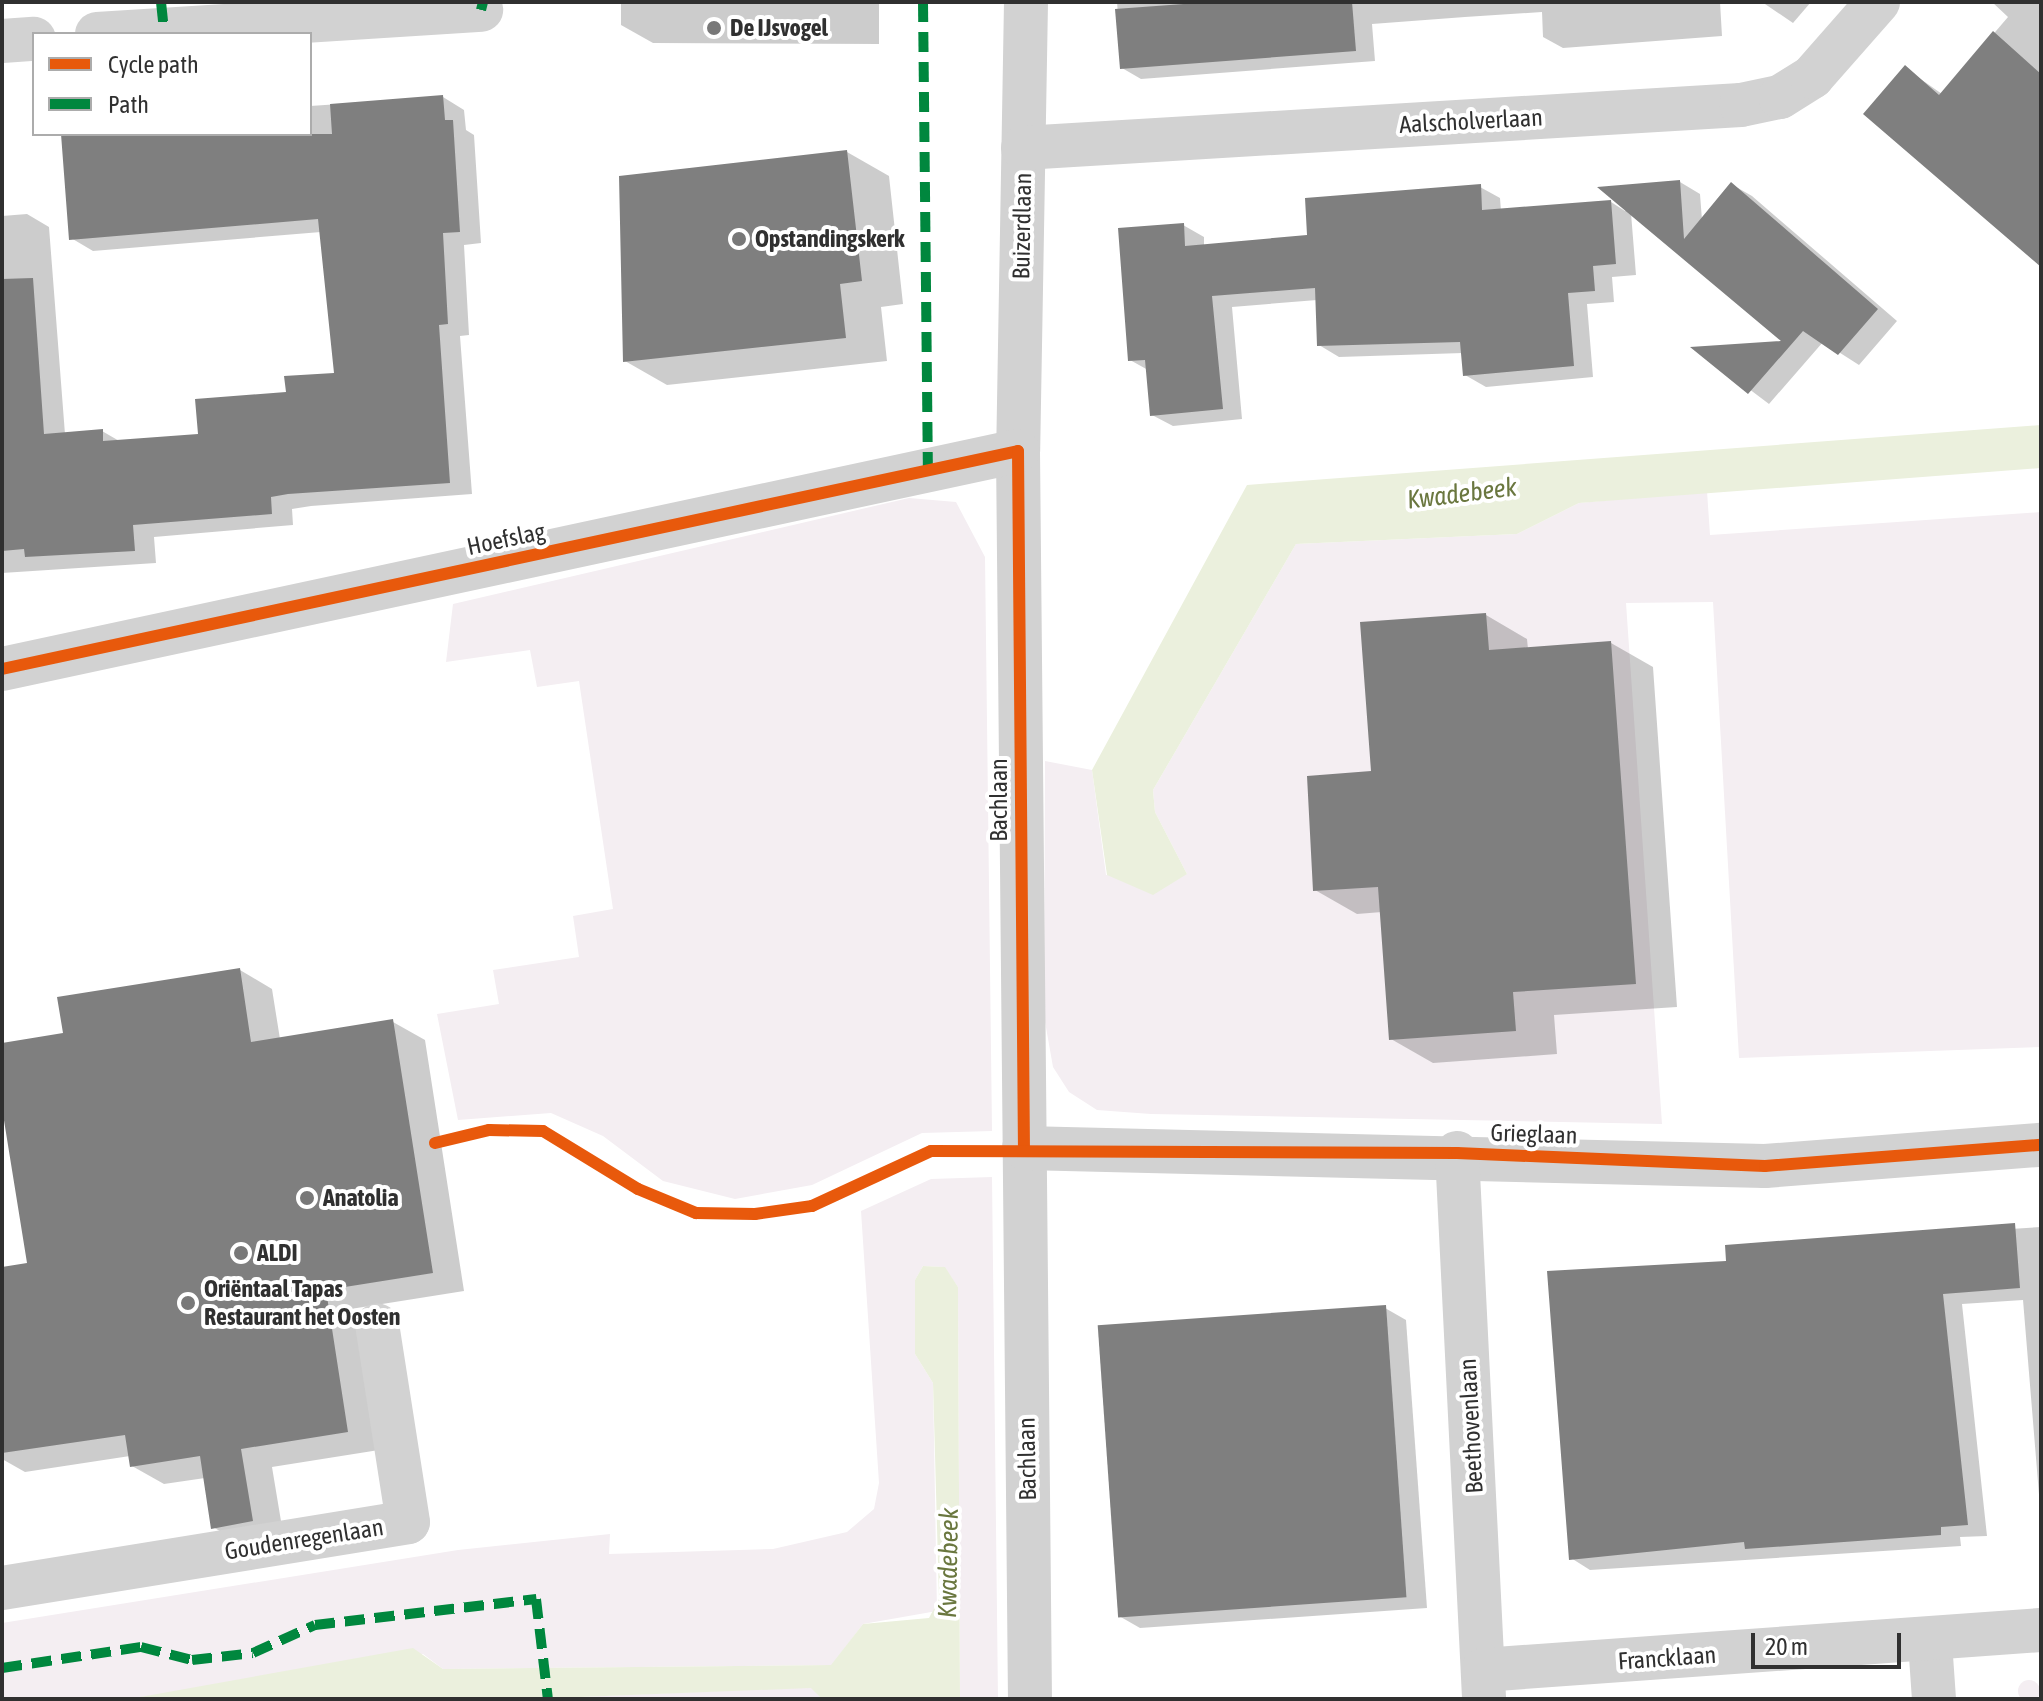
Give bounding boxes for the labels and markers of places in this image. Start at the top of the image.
place label: De IJsvogel [730,14,828,42]
marker: De IJsvogel [705,19,723,37]
place label: Opstandingskerk [755,225,905,253]
marker: Opstandingskerk [730,230,748,248]
place label: Anatolia [323,1184,399,1212]
marker: Anatolia [298,1189,316,1207]
place label: ALDI [257,1239,298,1267]
marker: ALDI [232,1244,250,1262]
place label: Oriëntaal Tapas Restaurant het Oosten [204,1275,400,1331]
marker: Oriëntaal Tapas Restaurant het Oosten [179,1294,197,1312]

